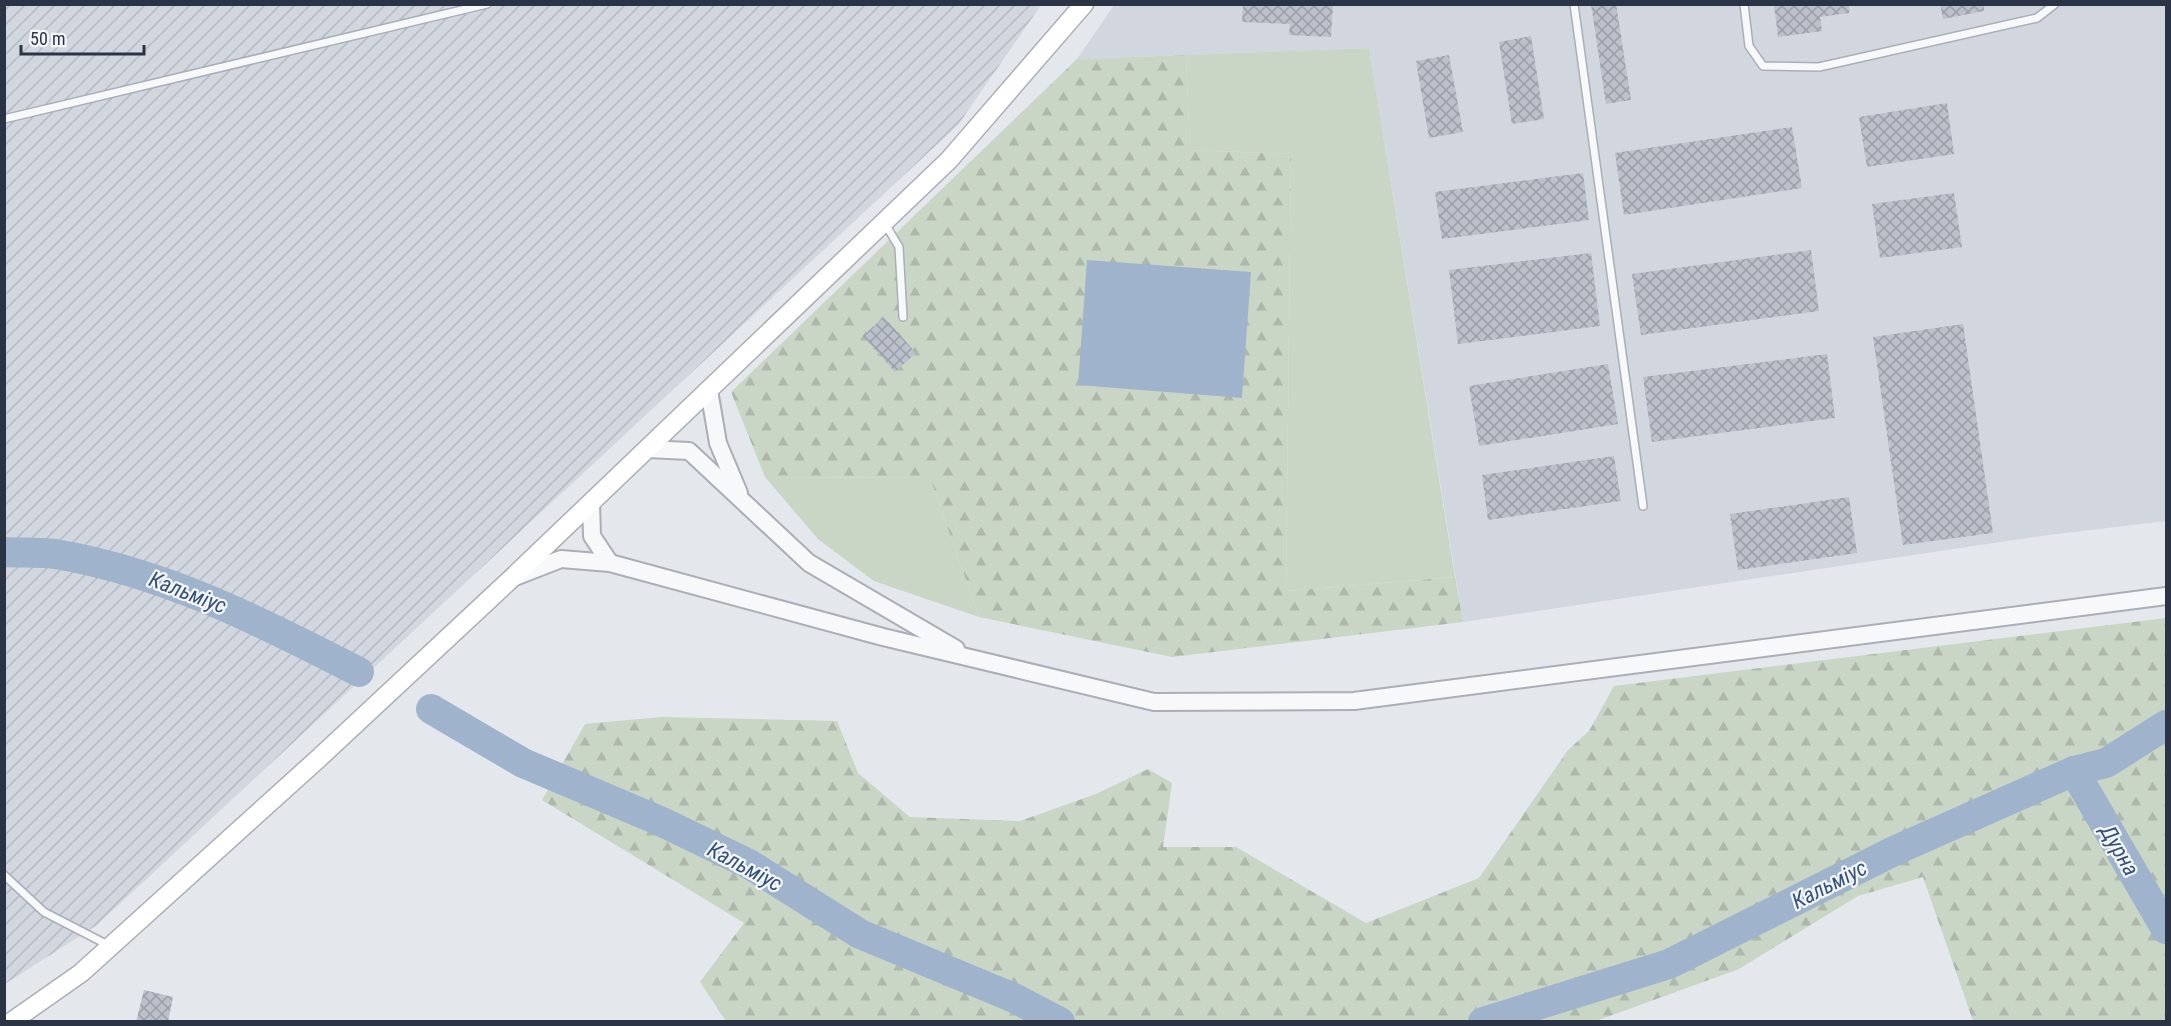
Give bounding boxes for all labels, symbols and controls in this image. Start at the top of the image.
scale bar [21,18,144,56]
text: 50 m [30,28,65,49]
water label: Кальміус [146,566,230,619]
water label: Дурна [2094,819,2144,880]
water label: Кальміус [703,836,786,896]
water label: Кальміус [1788,855,1871,914]

